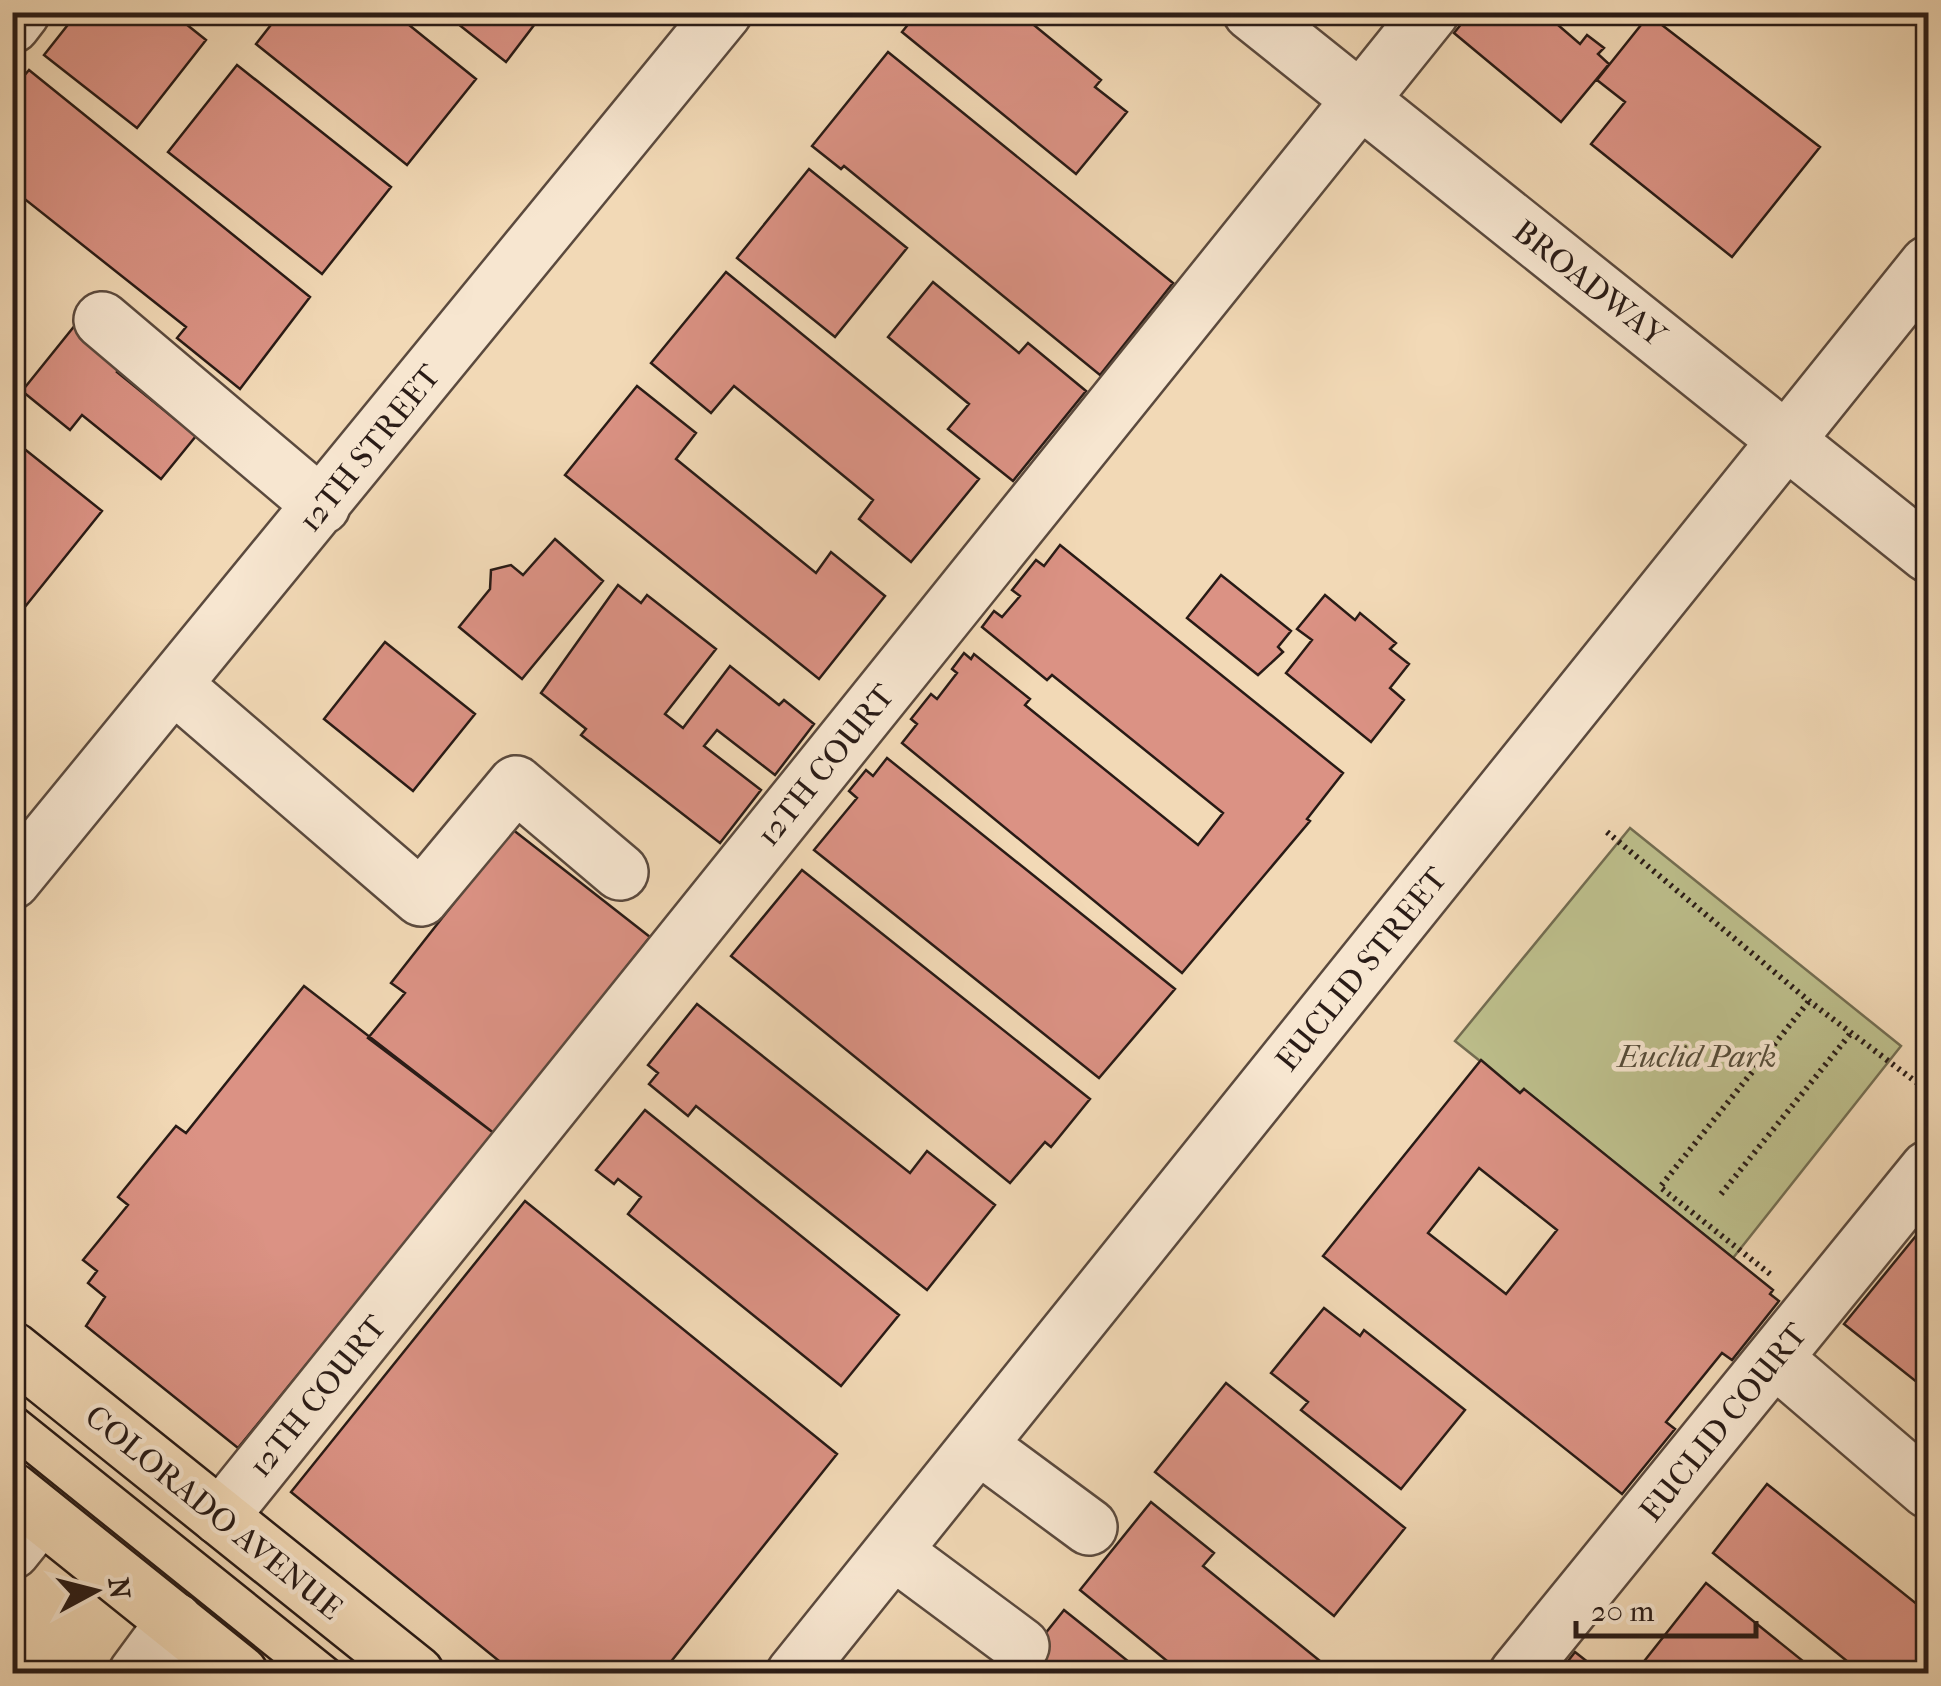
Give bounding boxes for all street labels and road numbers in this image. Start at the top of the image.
street label: BROADWAY [1506,212,1674,355]
street label: 12TH STREET [291,357,448,539]
street label: 12TH COURT [749,677,902,853]
street label: EUCLID STREET [1268,860,1455,1078]
street label: 12TH COURT [241,1308,394,1484]
street label: EUCLID COURT [1632,1316,1815,1529]
street label: COLORADO AVENUE [78,1397,350,1627]

